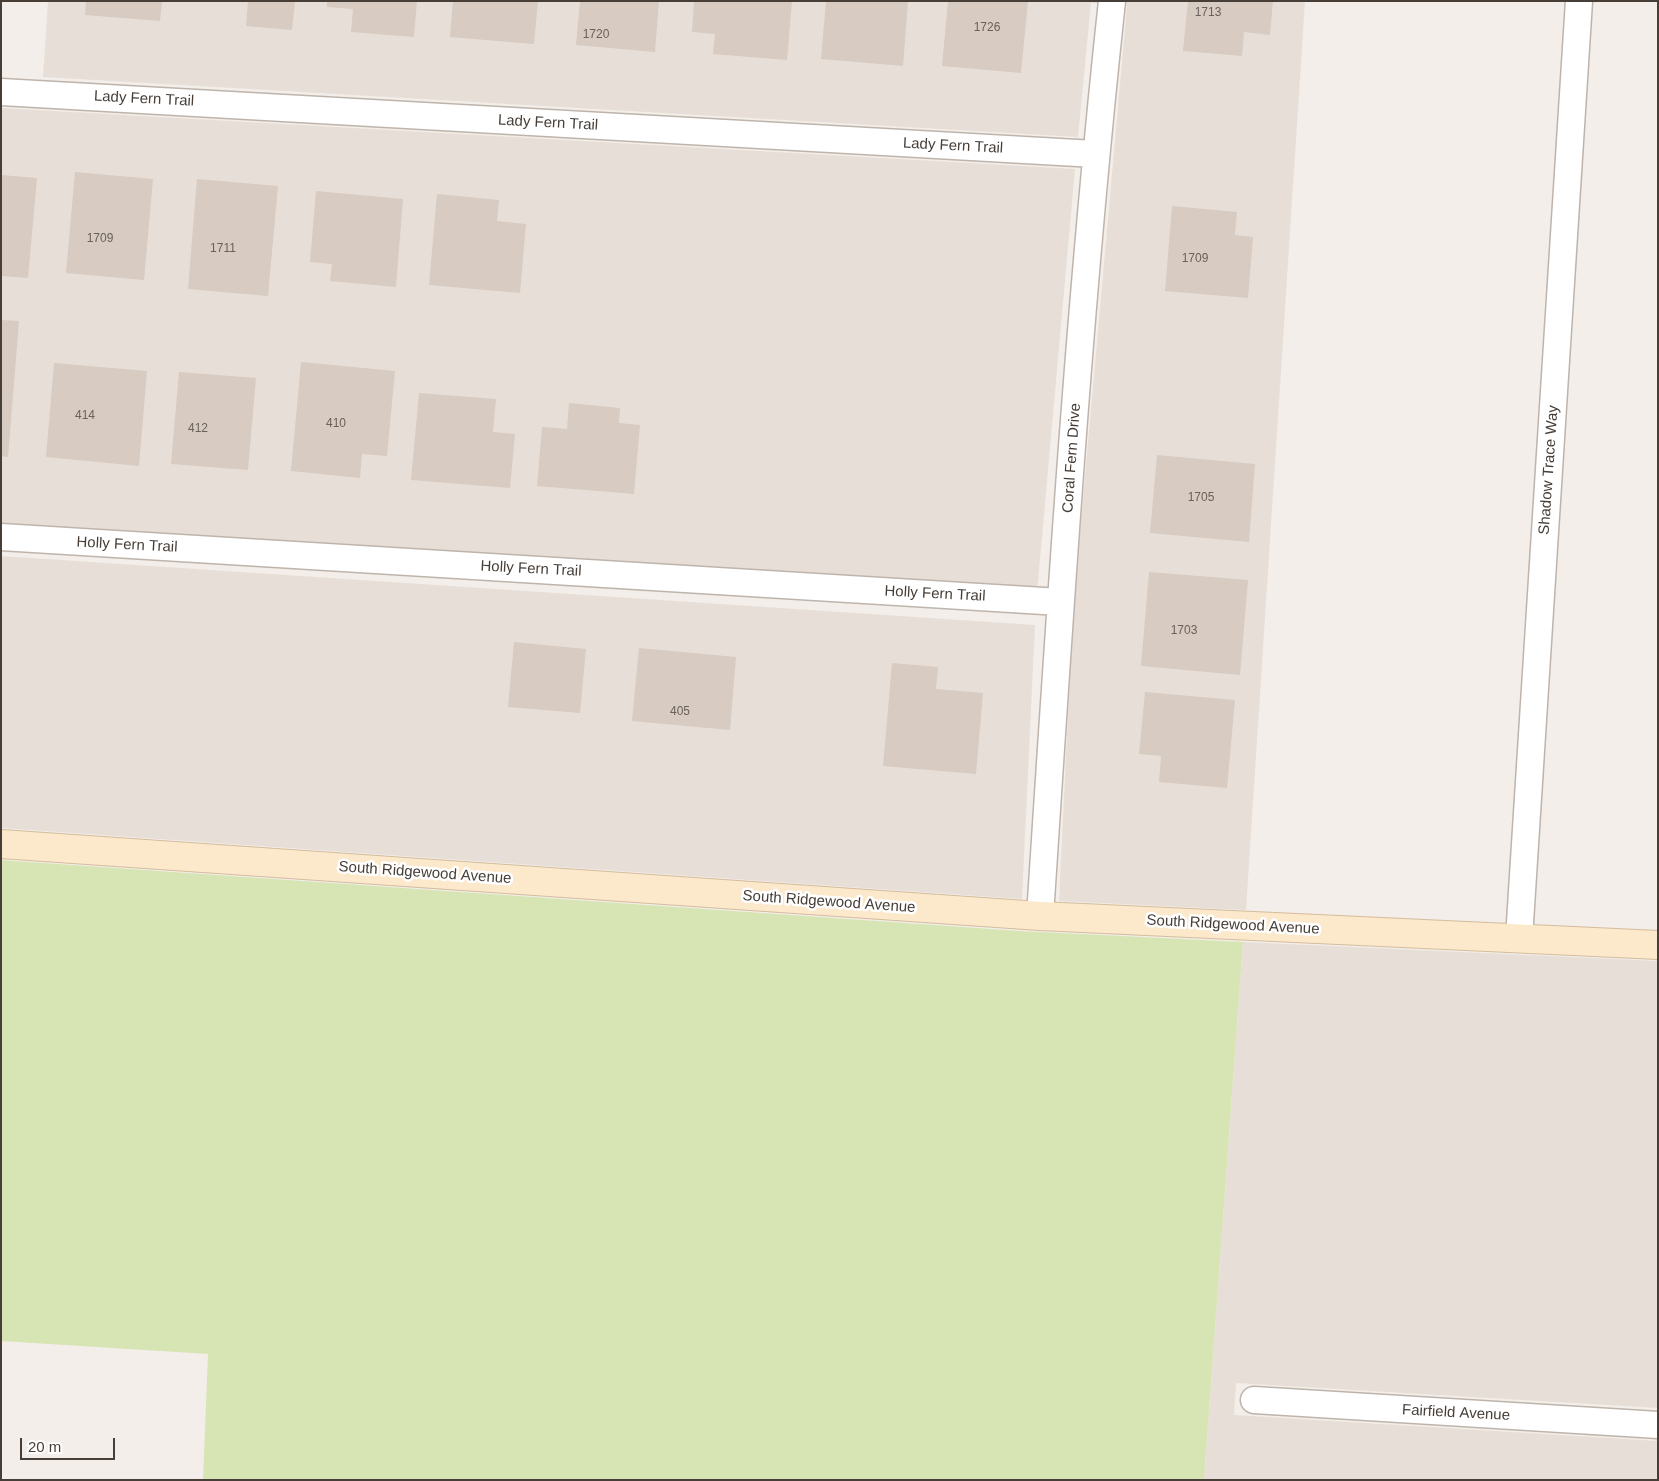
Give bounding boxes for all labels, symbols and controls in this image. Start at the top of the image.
house number: 1713 [1195,6,1221,20]
house number: 1726 [974,21,1000,35]
house number: 1720 [583,28,609,42]
street label: Lady Fern Trail [93,87,195,111]
street label: Lady Fern Trail [497,111,599,135]
street label: Lady Fern Trail [902,134,1004,158]
house number: 1709 [87,232,113,246]
house number: 1711 [210,242,236,256]
house number: 1709 [1182,252,1208,266]
street label: Coral Fern Drive [1059,402,1085,514]
street label: Shadow Trace Way [1535,405,1563,535]
house number: 414 [75,409,95,423]
house number: 410 [326,417,346,431]
house number: 412 [188,422,208,436]
house number: 1705 [1188,491,1214,505]
street label: Holly Fern Trail [76,533,178,557]
street label: Holly Fern Trail [480,557,582,581]
street label: Holly Fern Trail [884,582,986,606]
house number: 1703 [1171,624,1197,638]
house number: 405 [670,705,690,719]
street label: South Ridgewood Avenue [338,858,512,888]
street label: South Ridgewood Avenue [742,887,916,917]
street label: South Ridgewood Avenue [1146,911,1320,939]
street label: Fairfield Avenue [1402,1401,1510,1425]
scale bar [22,1428,118,1460]
text: 20 m [28,1438,61,1455]

